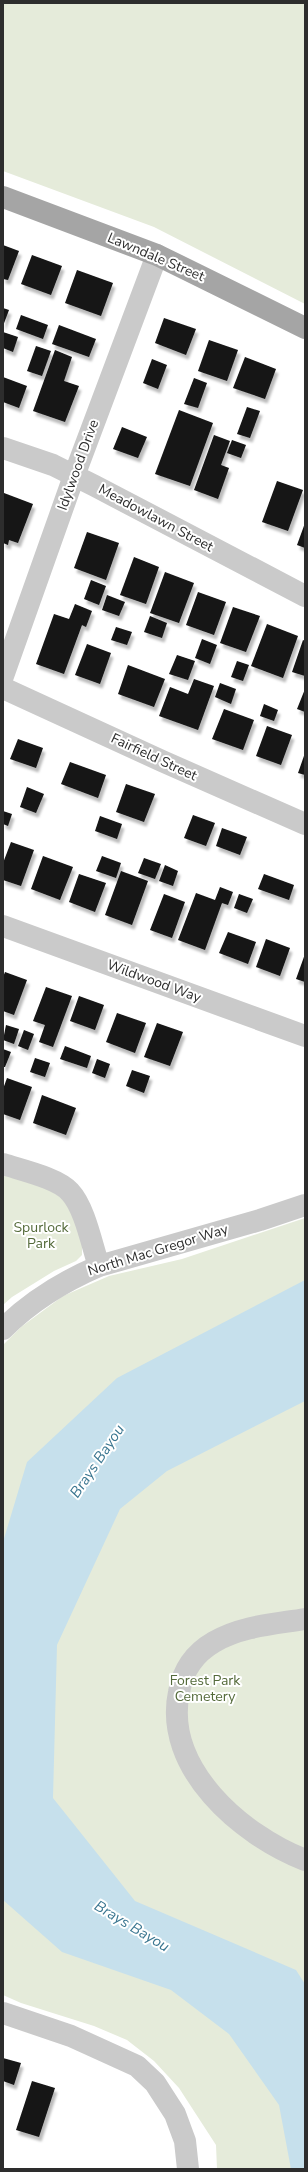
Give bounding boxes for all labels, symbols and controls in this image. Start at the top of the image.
street label: Lawndale Street [105,228,207,286]
street label: Idylwood Drive [53,417,103,513]
street label: Meadowlawn Street [95,480,217,556]
street label: Fairfield Street [108,729,200,785]
street label: Wildwood Way [104,955,205,1007]
park label: Spurlock Park [14,1218,69,1253]
street label: North Mac Gregor Way [86,1219,231,1280]
water label: Brays Bayou [65,1420,129,1502]
park label: Forest Park Cemetery [170,1671,241,1706]
water label: Brays Bayou [91,1896,173,1956]

